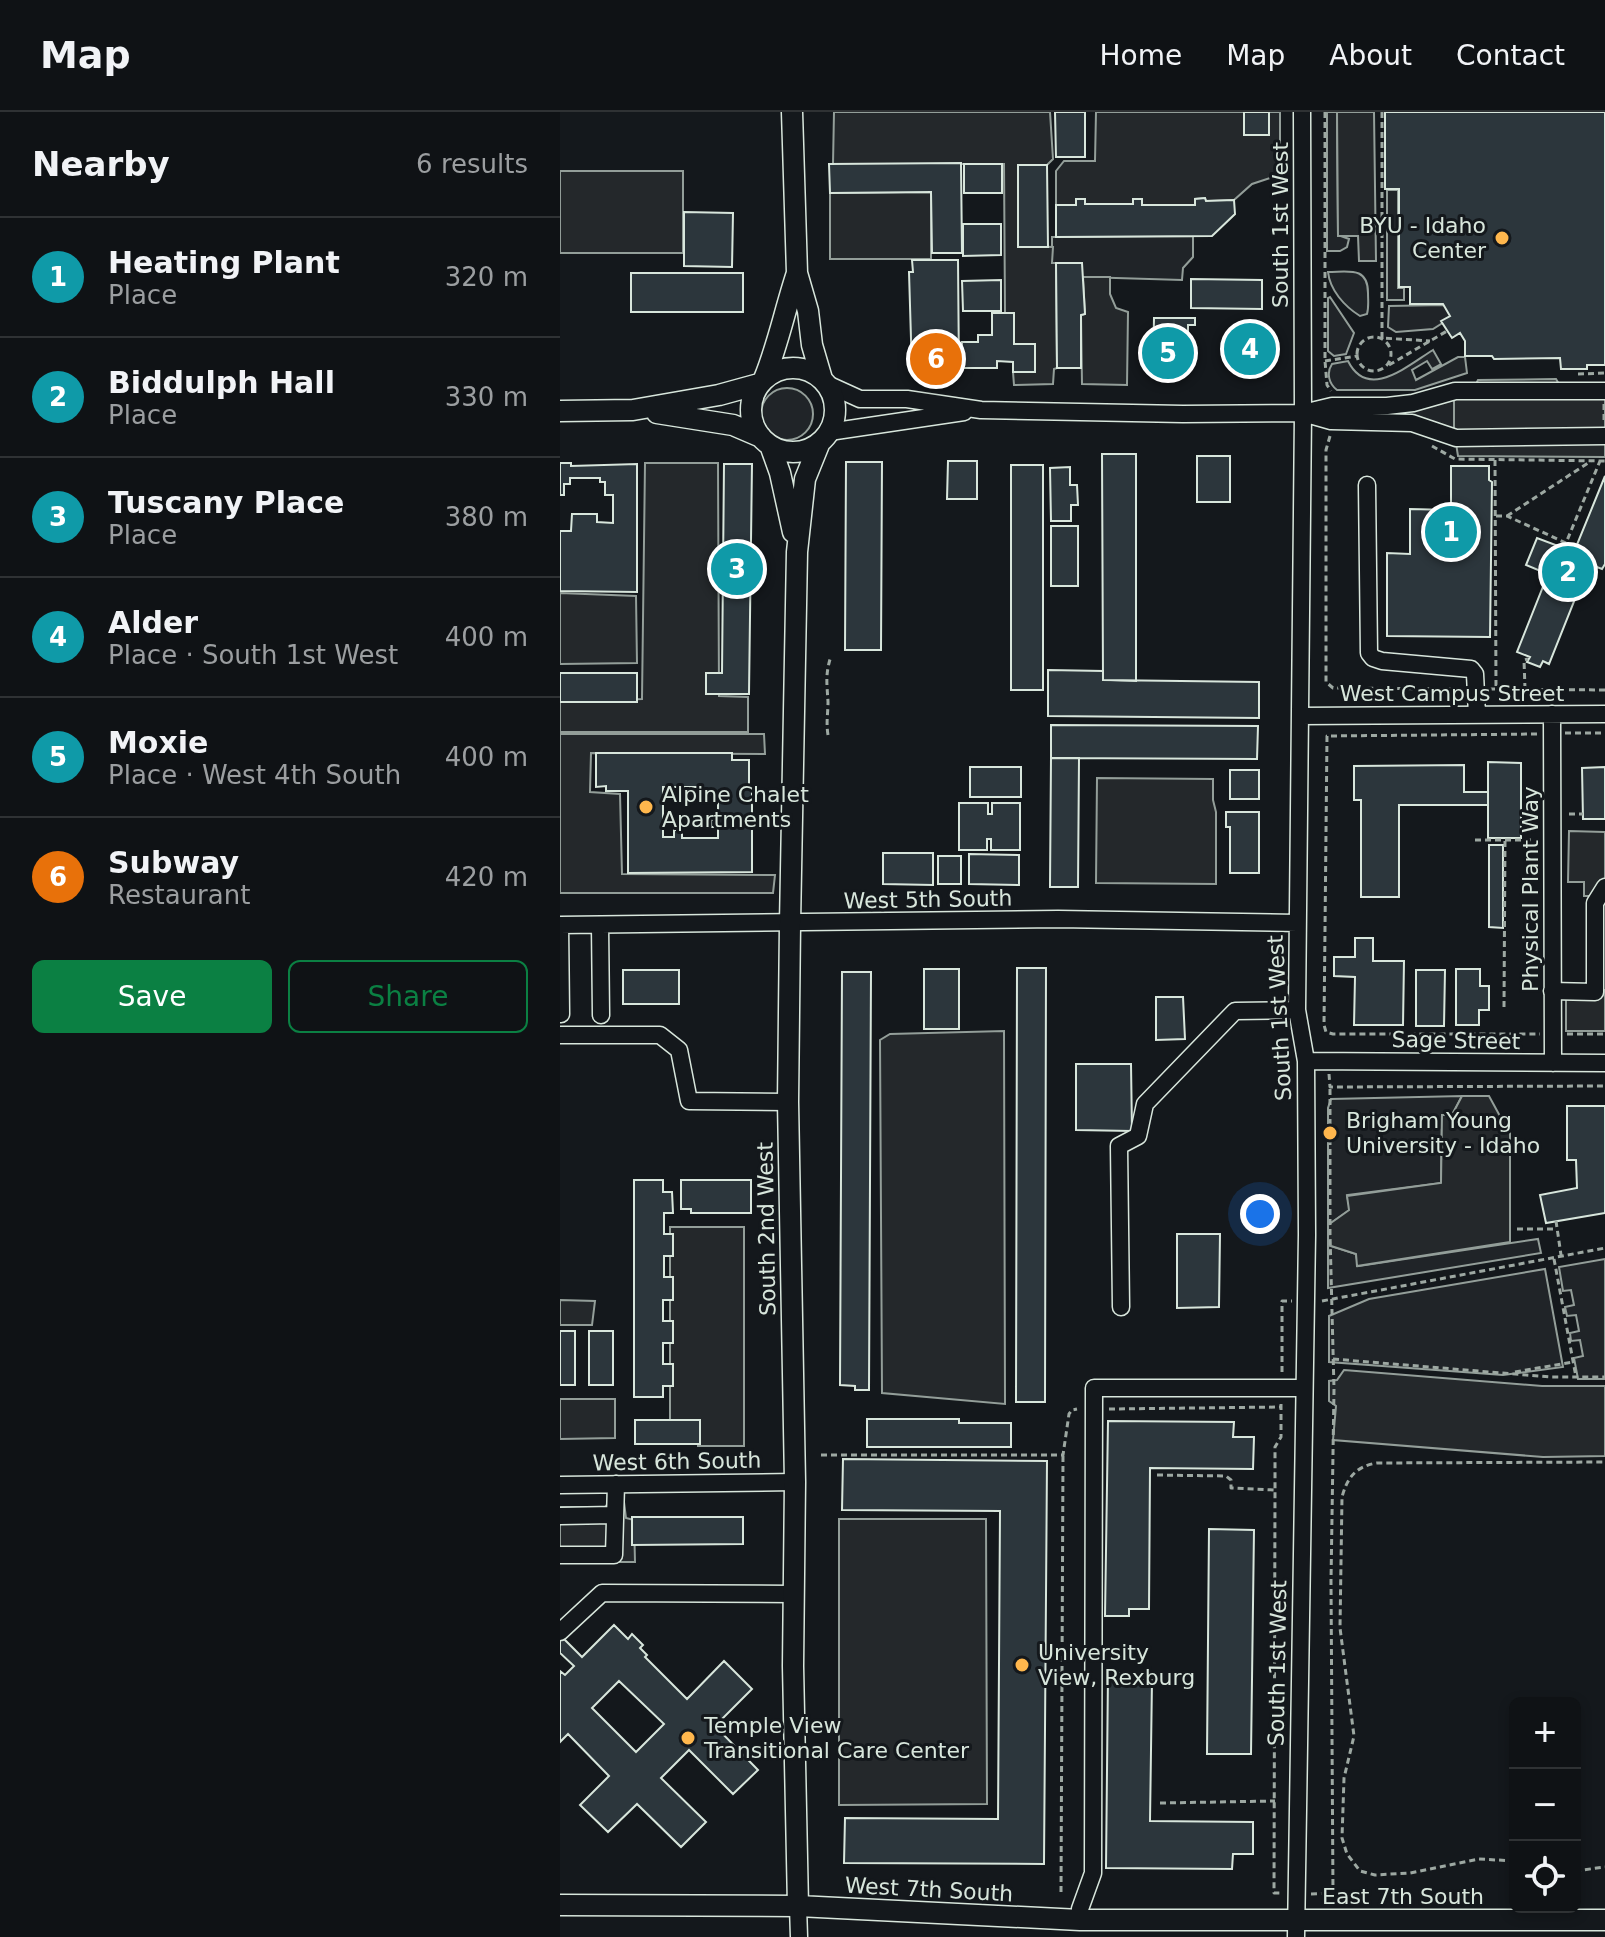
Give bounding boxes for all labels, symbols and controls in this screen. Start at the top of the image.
text: Map [40,33,131,77]
text: Home [1099,39,1182,72]
text: Map [1226,39,1285,72]
text: About [1329,39,1412,72]
text: Contact [1456,39,1565,72]
street label: South 1st West [1268,142,1293,308]
text: Nearby [32,144,170,184]
text: 6 results [416,149,528,179]
place label: BYU - Idaho Center [1359,213,1487,263]
marker: BYU - Idaho Center [1493,229,1511,247]
text: Heating Plant [108,245,340,280]
text: 1 [49,262,67,292]
text: 320 m [445,262,528,292]
text: Place [108,280,177,310]
pin: 4 [1224,319,1276,379]
pin: 5 [1142,323,1194,383]
pin: 6 [910,329,962,389]
text: Biddulph Hall [108,365,335,400]
text: 2 [49,382,67,412]
text: 330 m [445,382,528,412]
text: Place [108,400,177,430]
text: Tuscany Place [108,485,344,520]
text: 3 [49,502,67,532]
text: 380 m [445,502,528,532]
pin: 1 [1425,502,1477,562]
text: Place [108,520,177,550]
pin: 3 [711,539,763,599]
pin: 2 [1542,542,1594,602]
text: Alder [108,605,198,640]
text: 4 [49,622,67,652]
text: 400 m [445,622,528,652]
text: Place · South 1st West [108,640,398,670]
street label: West Campus Street [1340,681,1565,706]
text: Moxie [108,725,208,760]
text: 5 [49,742,67,772]
text: 400 m [445,742,528,772]
text: Place · West 4th South [108,760,401,790]
place label: Alpine Chalet Apartments [662,782,809,832]
street label: Physical Plant Way [1518,786,1543,992]
marker: Alpine Chalet Apartments [637,798,655,816]
text: Subway [108,845,239,880]
text: 6 [49,862,67,892]
text: 420 m [445,862,528,892]
text: Restaurant [108,880,250,910]
street label: West 5th South [844,886,1013,913]
street label: South 1st West [1263,934,1296,1102]
button: Save [32,960,272,1033]
button: Share [288,960,528,1033]
street label: Sage Street [1391,1027,1521,1054]
place label: Brigham Young University - Idaho [1346,1108,1540,1158]
marker: Brigham Young University - Idaho [1321,1124,1339,1142]
street label: South 2nd West [752,1141,781,1316]
your location [1240,1194,1280,1234]
street label: West 6th South [593,1448,762,1475]
street label: South 1st West [1264,1579,1291,1746]
place label: University View, Rexburg [1038,1640,1195,1690]
marker: University View, Rexburg [1013,1656,1031,1674]
map controls [1509,1697,1581,1913]
button: + [1509,1697,1581,1769]
place label: Temple View Transitional Care Center [703,1713,970,1763]
marker: Temple View Transitional Care Center [679,1729,697,1747]
button: − [1509,1769,1581,1841]
button: locate [1509,1841,1581,1913]
street label: West 7th South [844,1873,1014,1906]
street label: East 7th South [1322,1884,1484,1909]

